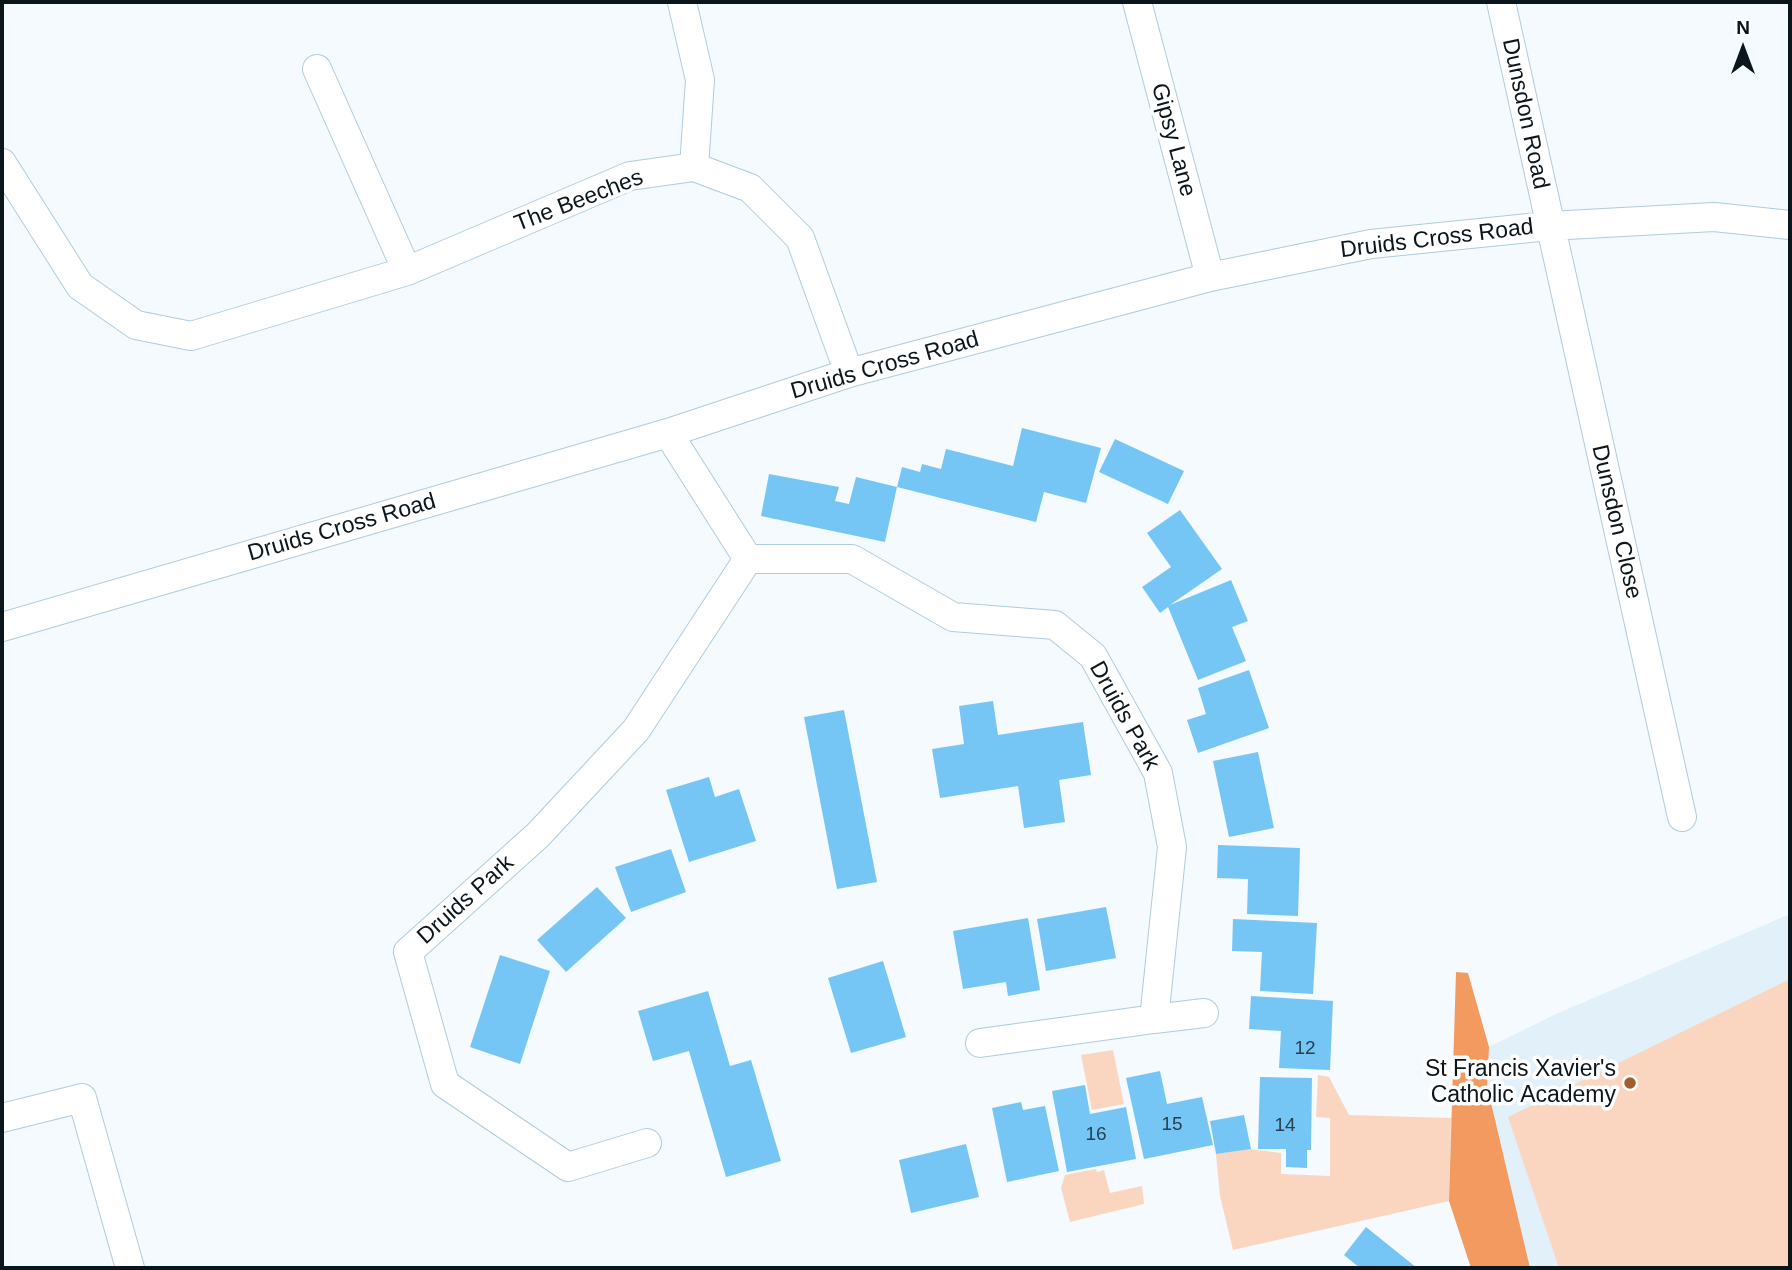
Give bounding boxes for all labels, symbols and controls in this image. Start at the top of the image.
north arrow [1708,14,1778,84]
text: N [1736,17,1750,38]
street label: Dunsdon Road [1496,36,1554,192]
street label: Gipsy Lane [1145,80,1201,200]
street label: The Beeches [511,164,647,238]
street label: Druids Cross Road [1339,213,1535,265]
street label: Druids Cross Road [788,326,982,406]
street label: Dunsdon Close [1585,442,1647,602]
street label: Druids Cross Road [245,488,439,568]
street label: Druids Park [1083,657,1165,775]
street label: Druids Park [412,850,520,950]
house number: 12 [1294,1038,1316,1060]
place label: St Francis Xavier's Catholic Academy [1425,1056,1616,1110]
marker: St Francis Xavier's Catholic Academy [1622,1075,1638,1091]
house number: 15 [1161,1114,1183,1136]
house number: 14 [1274,1115,1296,1137]
house number: 16 [1085,1124,1107,1146]

